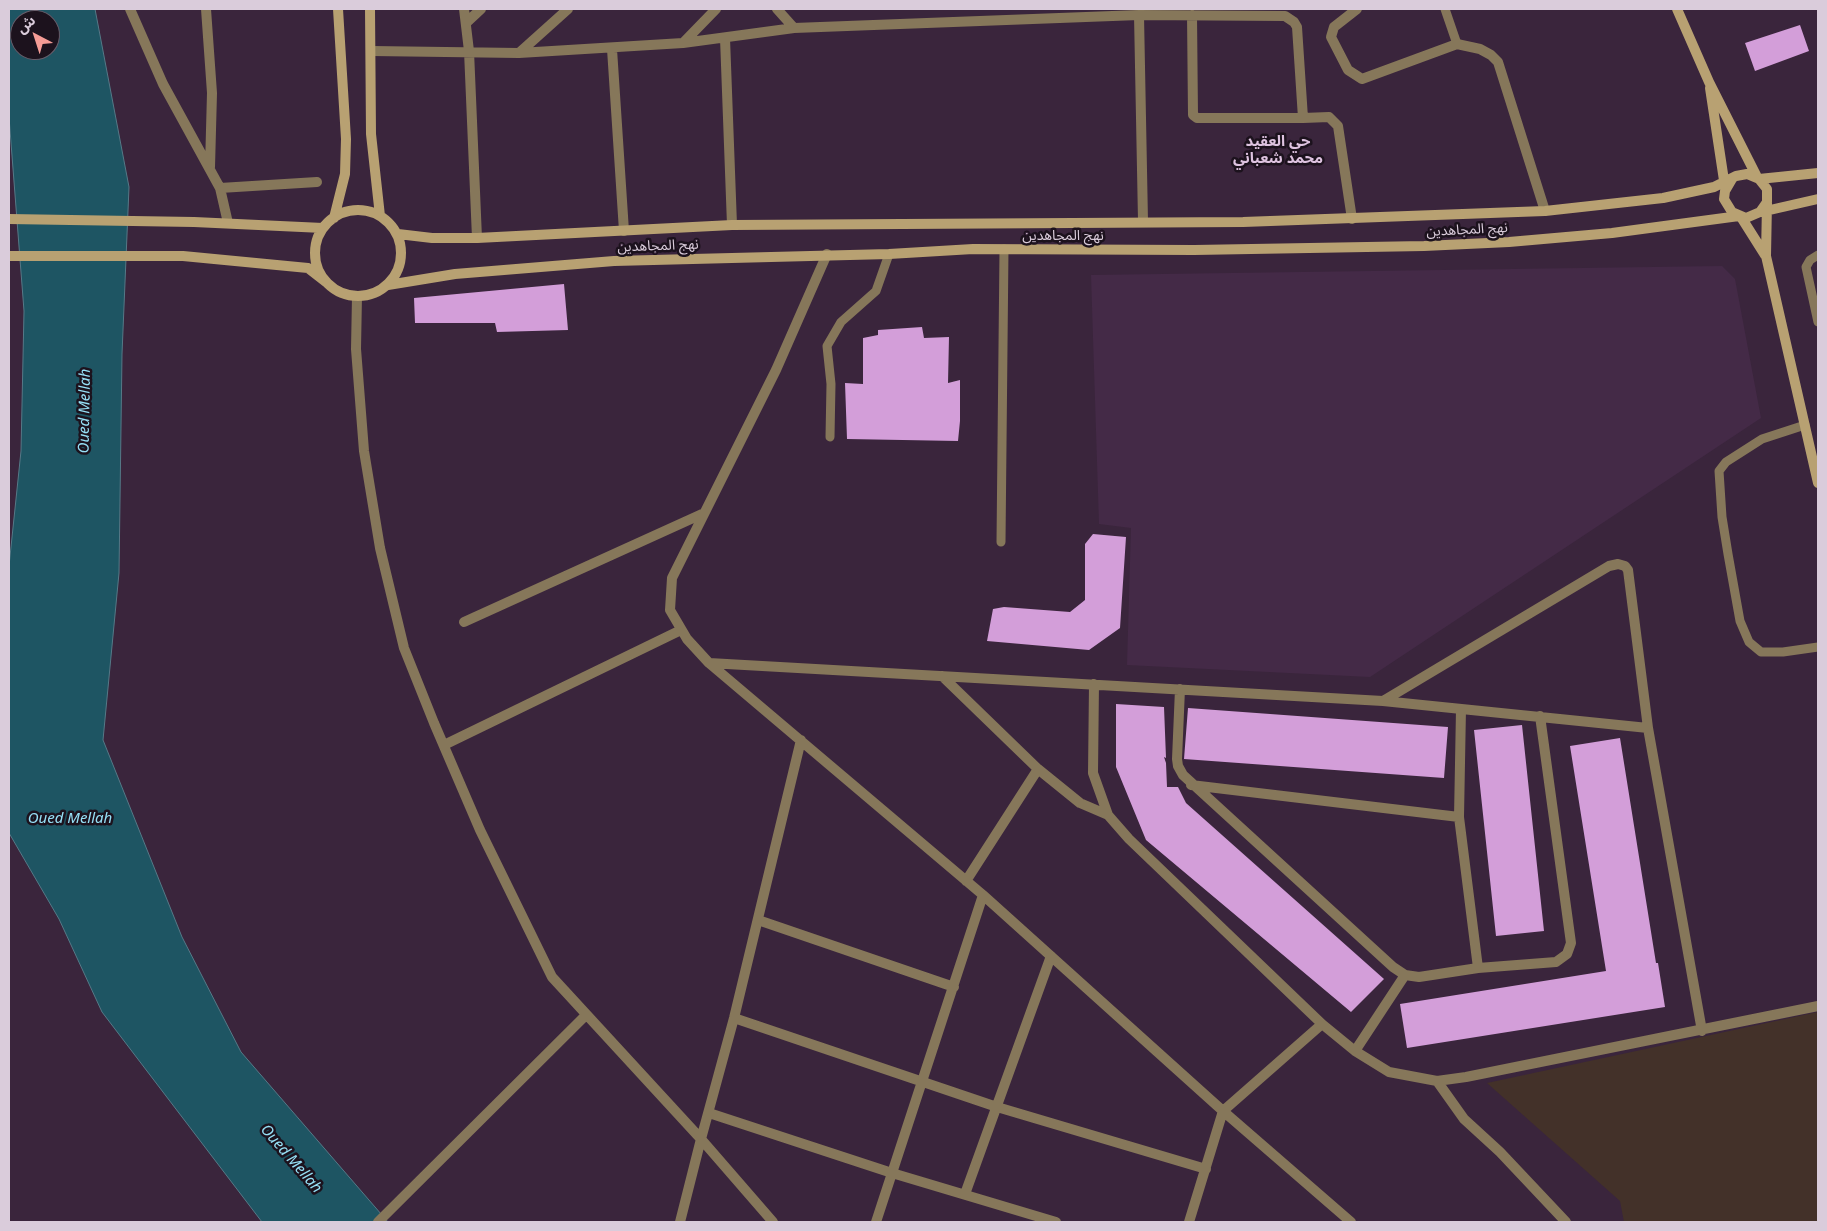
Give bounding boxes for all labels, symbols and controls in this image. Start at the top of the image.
north arrow [10,10,60,60]
text: ش [12,10,39,37]
district label: حي العقيد محمد شعباني [1233,133,1323,168]
street label: نهج المجاهدين [1426,219,1508,241]
street label: نهج المجاهدين [1022,228,1104,244]
street label: نهج المجاهدين [617,236,699,256]
water label: Oued Mellah [75,369,95,453]
water label: Oued Mellah [28,810,112,828]
water label: Oued Mellah [256,1121,326,1197]

